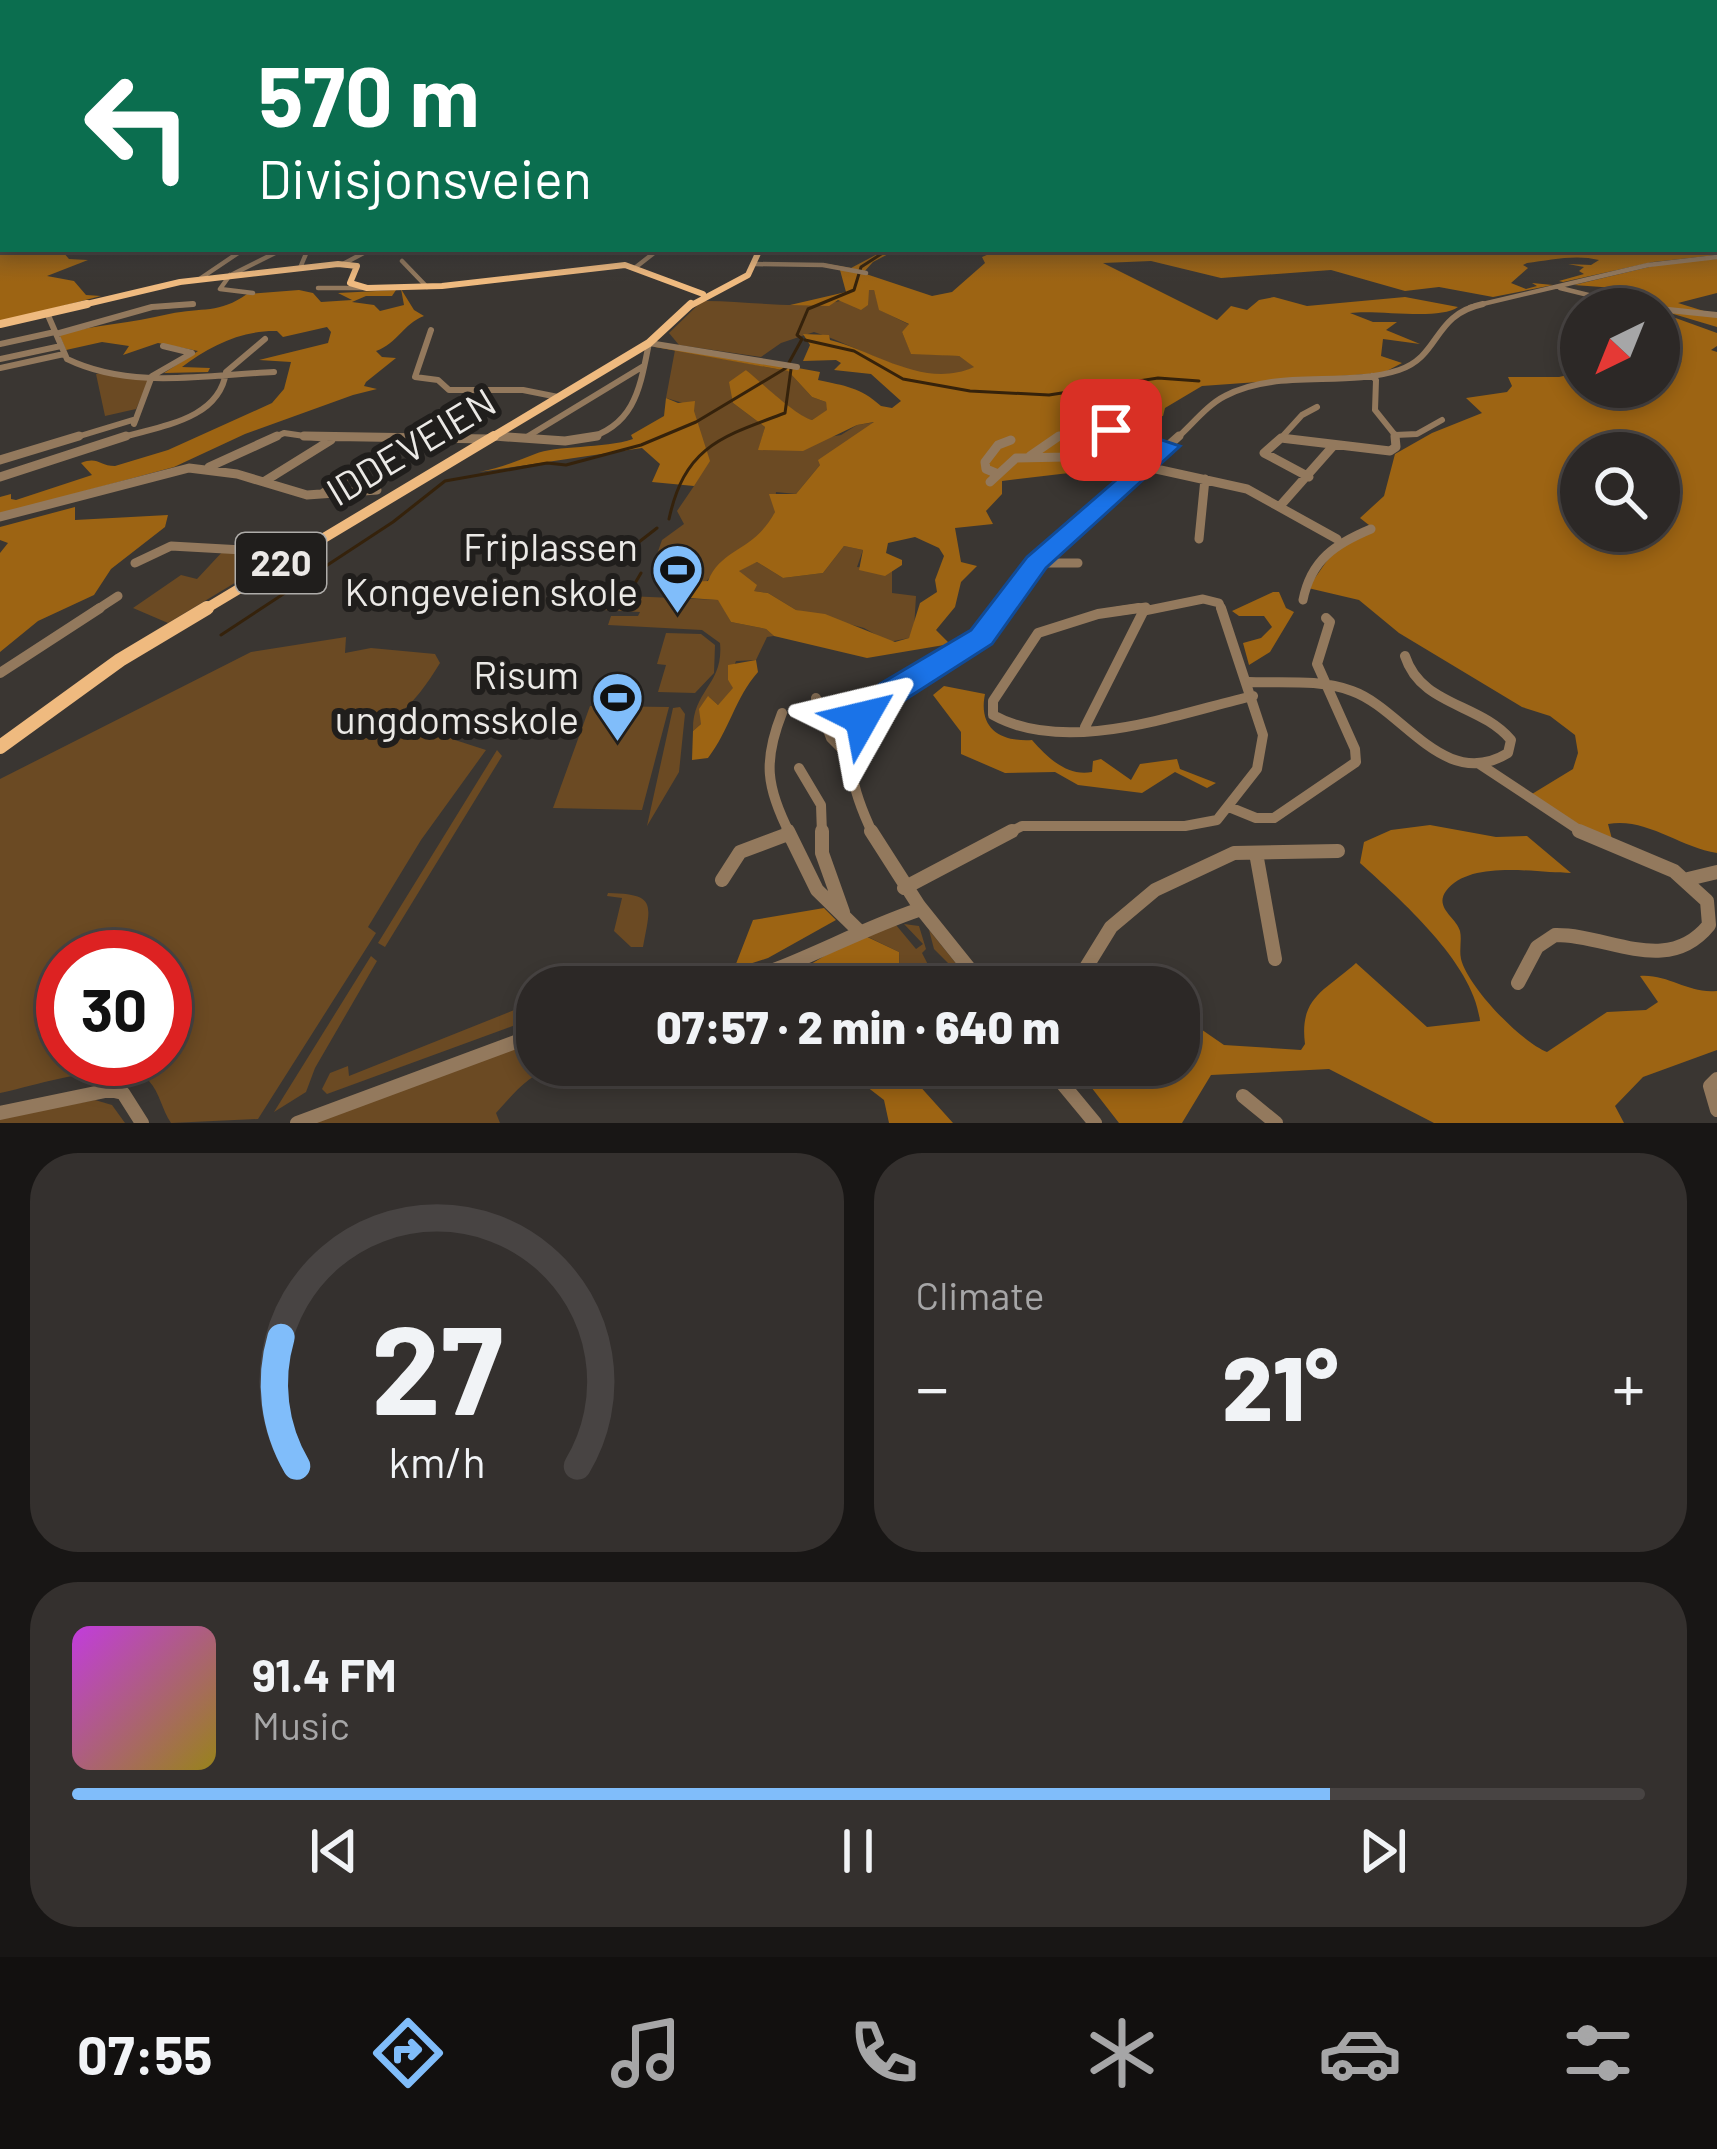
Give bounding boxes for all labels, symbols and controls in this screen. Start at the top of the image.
text: 570 m [258,43,480,144]
icon: left [60,48,216,204]
text: Divisjonsveien [258,145,592,210]
north arrow [1560,288,1680,408]
map controls [1560,288,1680,552]
street label: IDDEVEIEN [317,377,503,514]
pin [1060,379,1162,481]
icon: arrive [1078,397,1144,463]
button: search [1560,432,1680,552]
place label: Friplassen Kongeveien skole [345,522,638,614]
road number: 220 [236,533,326,593]
sports icon: Friplassen Kongeveien skole [649,541,705,615]
place label: Risum ungdomsskole [335,650,579,742]
position arrow [799,655,925,781]
sports icon: Risum ungdomsskole [590,669,646,743]
speed limit sign: 30 [36,930,192,1086]
text: 07:57 · 2 min · 640 m [656,999,1060,1053]
text: Climate [916,1271,1045,1318]
text: 27 [371,1290,503,1440]
text: 21° [1222,1331,1338,1439]
text: − [916,1346,949,1425]
text: + [1612,1346,1645,1425]
text: km/h [388,1434,485,1486]
text: 91.4 FM [252,1647,397,1701]
text: Music [252,1701,350,1748]
icon: previous [301,1818,367,1884]
icon: pause [825,1818,891,1884]
icon: next [1350,1818,1416,1884]
icon: directions [366,2011,450,2095]
icon: music [604,2011,688,2095]
icon: phone [842,2011,926,2095]
icon: climate [1080,2011,1164,2095]
icon: car [1318,2011,1402,2095]
icon: filters [1556,2011,1640,2095]
text: 07:55 [77,2021,212,2086]

